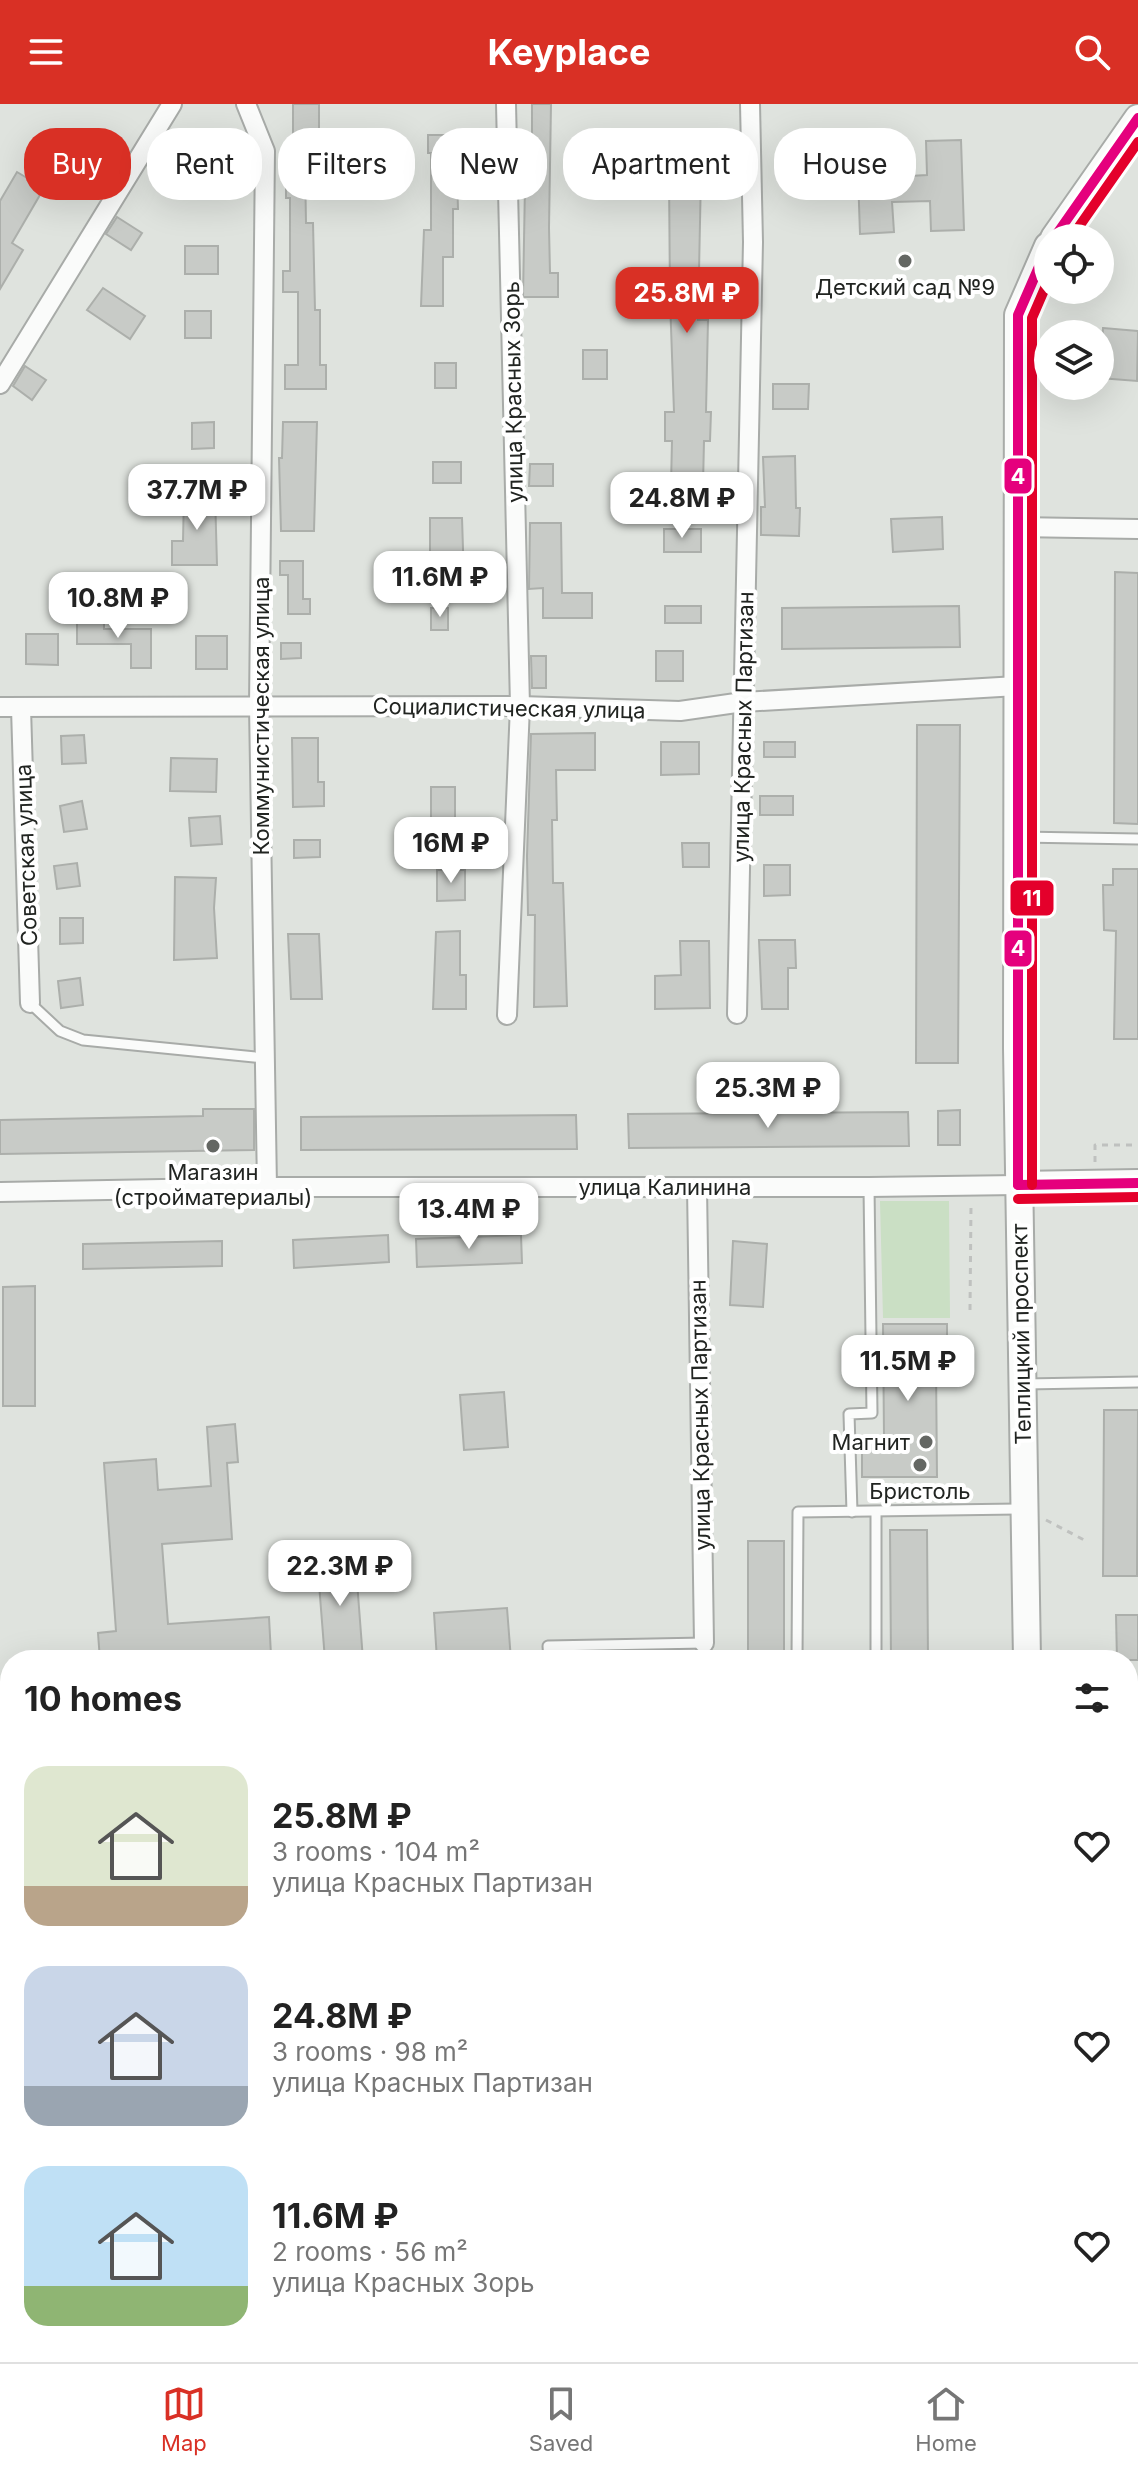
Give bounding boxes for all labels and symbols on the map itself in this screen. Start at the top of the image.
marker: Детский сад №9 [896,252,914,270]
pin: 25.8M ₽ [613,267,761,335]
place label: Детский сад №9 [815,274,995,300]
street label: улица Красных Зорь [498,281,528,503]
line badge: 4 [1003,457,1033,495]
text: 4 [1011,463,1025,489]
pin: 37.7M ₽ [123,464,271,532]
pin: 24.8M ₽ [608,472,756,540]
pin: 11.6M ₽ [366,551,514,619]
pin: 10.8M ₽ [44,572,192,640]
street label: Коммунистическая улица [248,577,274,855]
street label: улица Красных Партизан [728,591,758,863]
street label: Социалистическая улица [372,693,646,723]
street label: Советская улица [10,764,42,946]
pin: 16M ₽ [395,817,507,885]
line badge: 11 [1009,879,1055,917]
text: 11 [1023,885,1041,911]
line badge: 4 [1003,929,1033,968]
text: 4 [1011,935,1025,961]
pin: 25.3M ₽ [694,1062,842,1130]
marker: Магазин (стройматериалы) [204,1137,222,1155]
place label: Магазин (стройматериалы) [114,1159,312,1210]
street label: улица Калинина [579,1174,751,1200]
pin: 13.4M ₽ [395,1183,543,1251]
street label: Теплицкий проспект [1006,1222,1036,1445]
street label: улица Красных Партизан [685,1279,715,1551]
pin: 11.5M ₽ [834,1335,982,1403]
place label: Магнит [832,1429,911,1455]
marker: Магнит [917,1433,935,1451]
marker: Бристоль [911,1456,929,1474]
place label: Бристоль [869,1478,971,1504]
pin: 22.3M ₽ [266,1540,414,1608]

